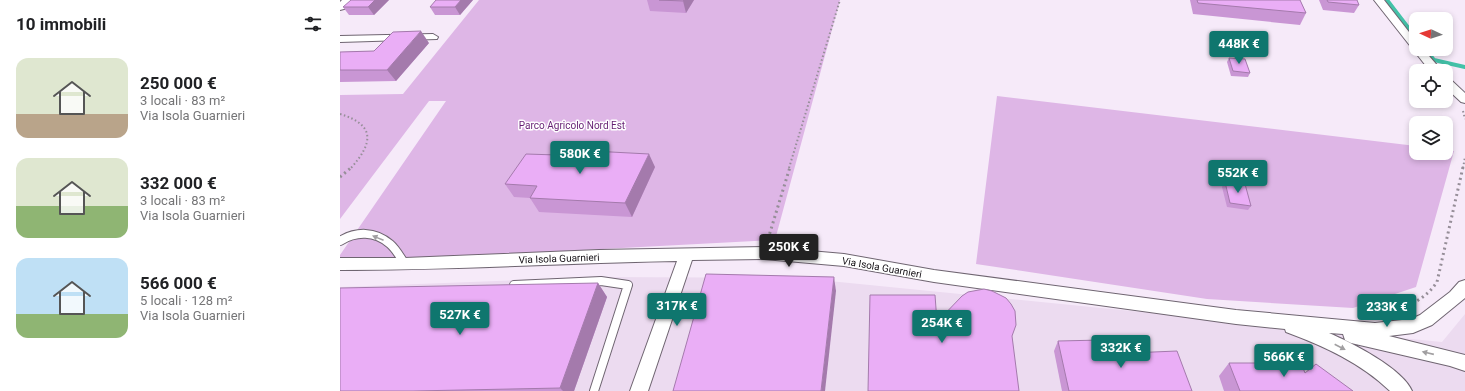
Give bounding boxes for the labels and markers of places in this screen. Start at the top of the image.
pin: 448K € [1206,31,1272,65]
pin: 580K € [547,141,613,175]
pin: 552K € [1205,160,1271,194]
pin: 250K € [756,234,822,268]
pin: 317K € [644,293,710,327]
pin: 233K € [1354,294,1420,328]
pin: 527K € [427,302,493,336]
pin: 254K € [909,310,975,344]
pin: 332K € [1088,335,1154,369]
pin: 566K € [1251,344,1317,378]

